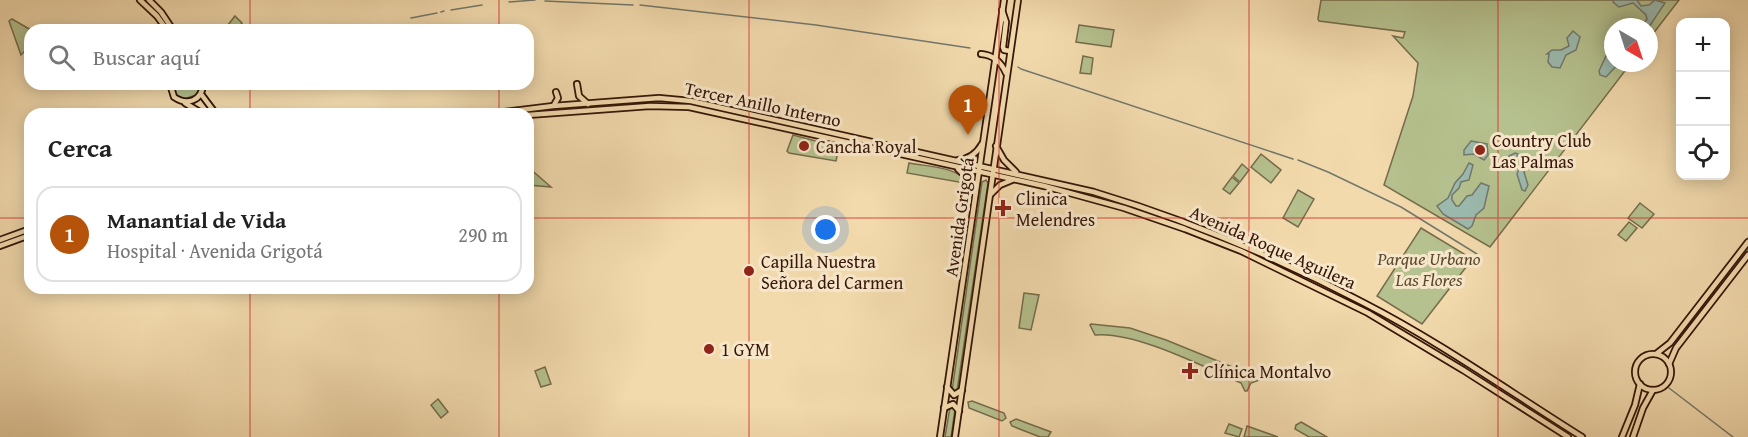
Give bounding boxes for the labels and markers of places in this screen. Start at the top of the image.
pin: 1 [948,86,988,135]
place label: Country Club Las Palmas [1492,127,1591,175]
place label: Cancha Royal [816,133,917,160]
marker: Cancha Royal [797,139,811,153]
marker: Country Club Las Palmas [1473,143,1487,157]
place label: Clinica Melendres [1016,185,1095,233]
marker: Clinica Melendres [994,199,1012,217]
place label: Capilla Nuestra Señora del Carmen [761,248,903,296]
marker: Capilla Nuestra Señora del Carmen [742,264,756,278]
place label: 1 GYM [721,336,770,363]
marker: 1 GYM [702,342,716,356]
place label: Clínica Montalvo [1204,358,1331,385]
marker: Clínica Montalvo [1181,362,1199,380]

